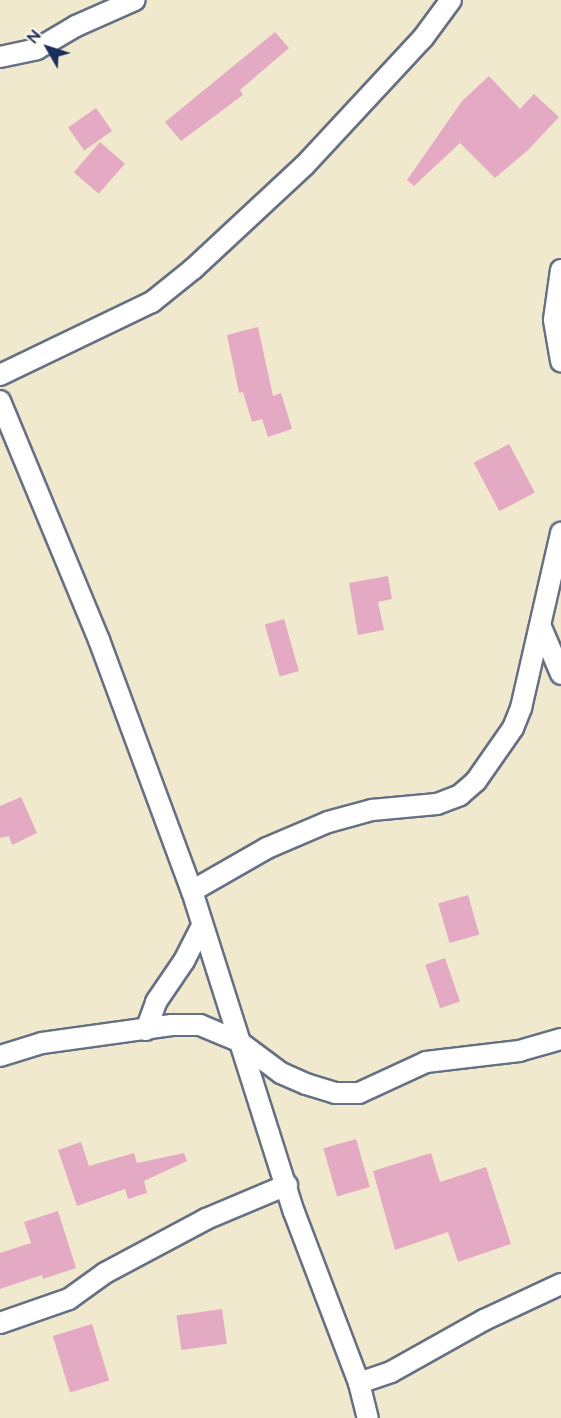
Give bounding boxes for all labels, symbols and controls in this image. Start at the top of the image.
north arrow [18,18,78,78]
text: N [22,26,46,47]

